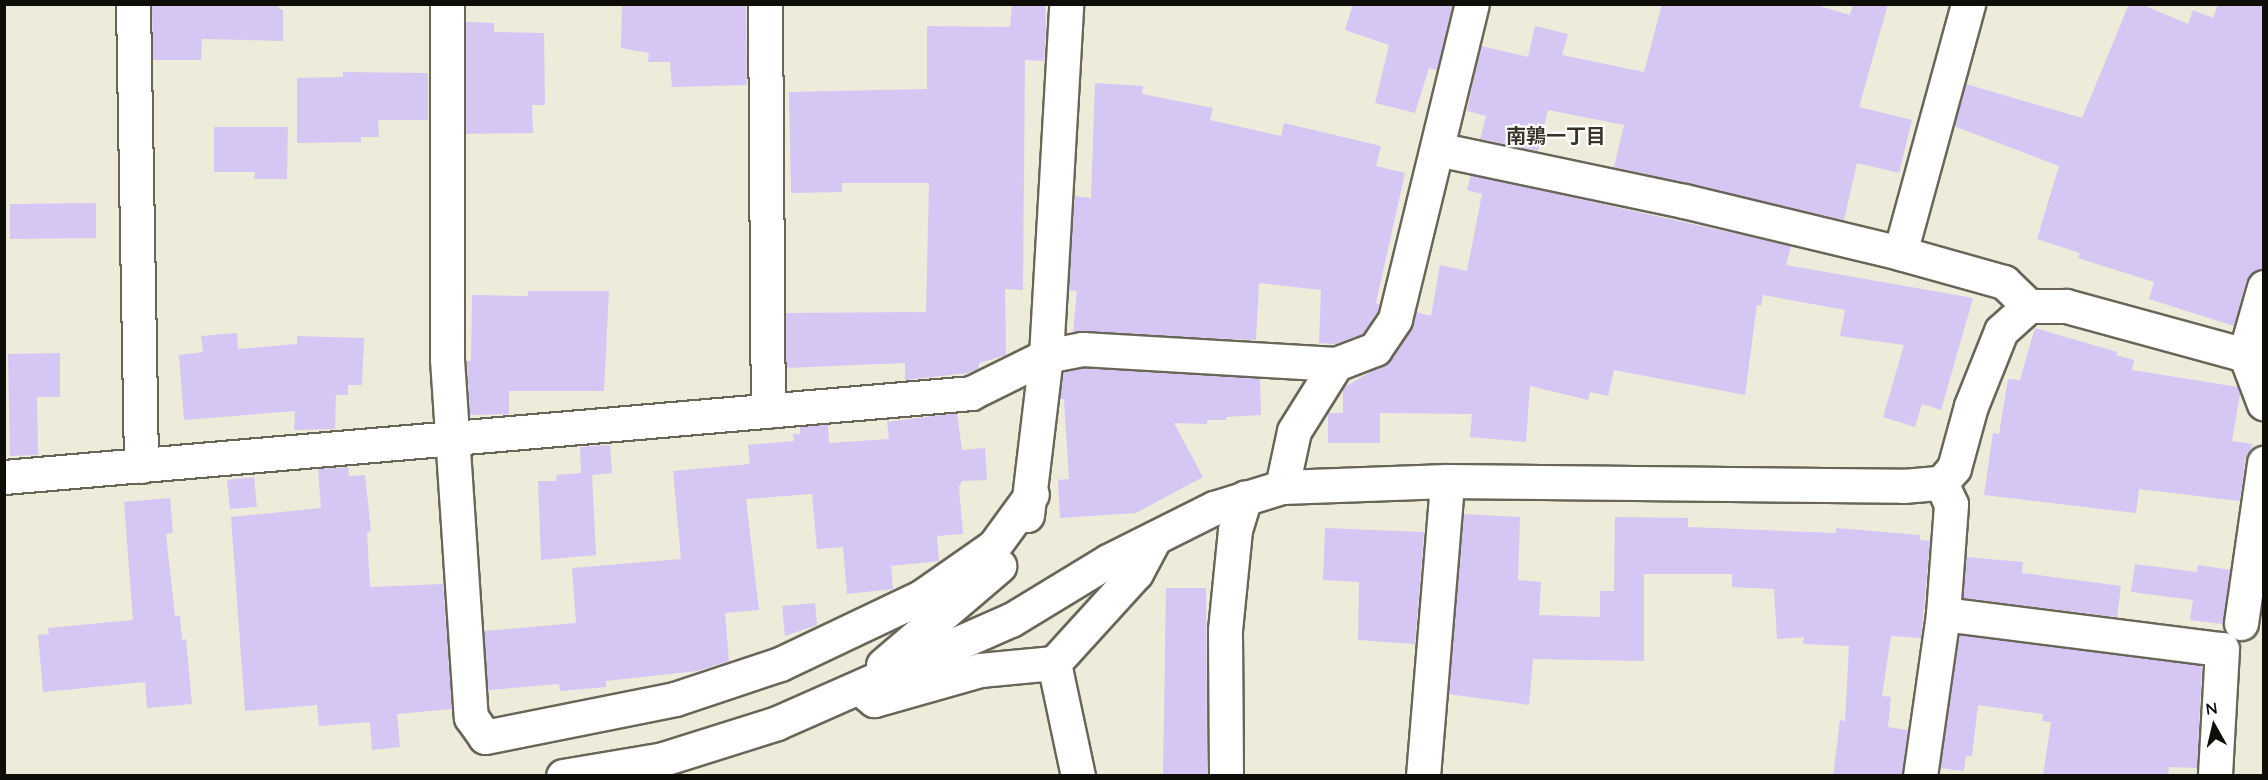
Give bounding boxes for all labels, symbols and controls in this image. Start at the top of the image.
district label: 南鶉一丁目 [1506,123,1606,147]
north arrow [2184,696,2244,756]
text: N [2204,697,2219,719]

